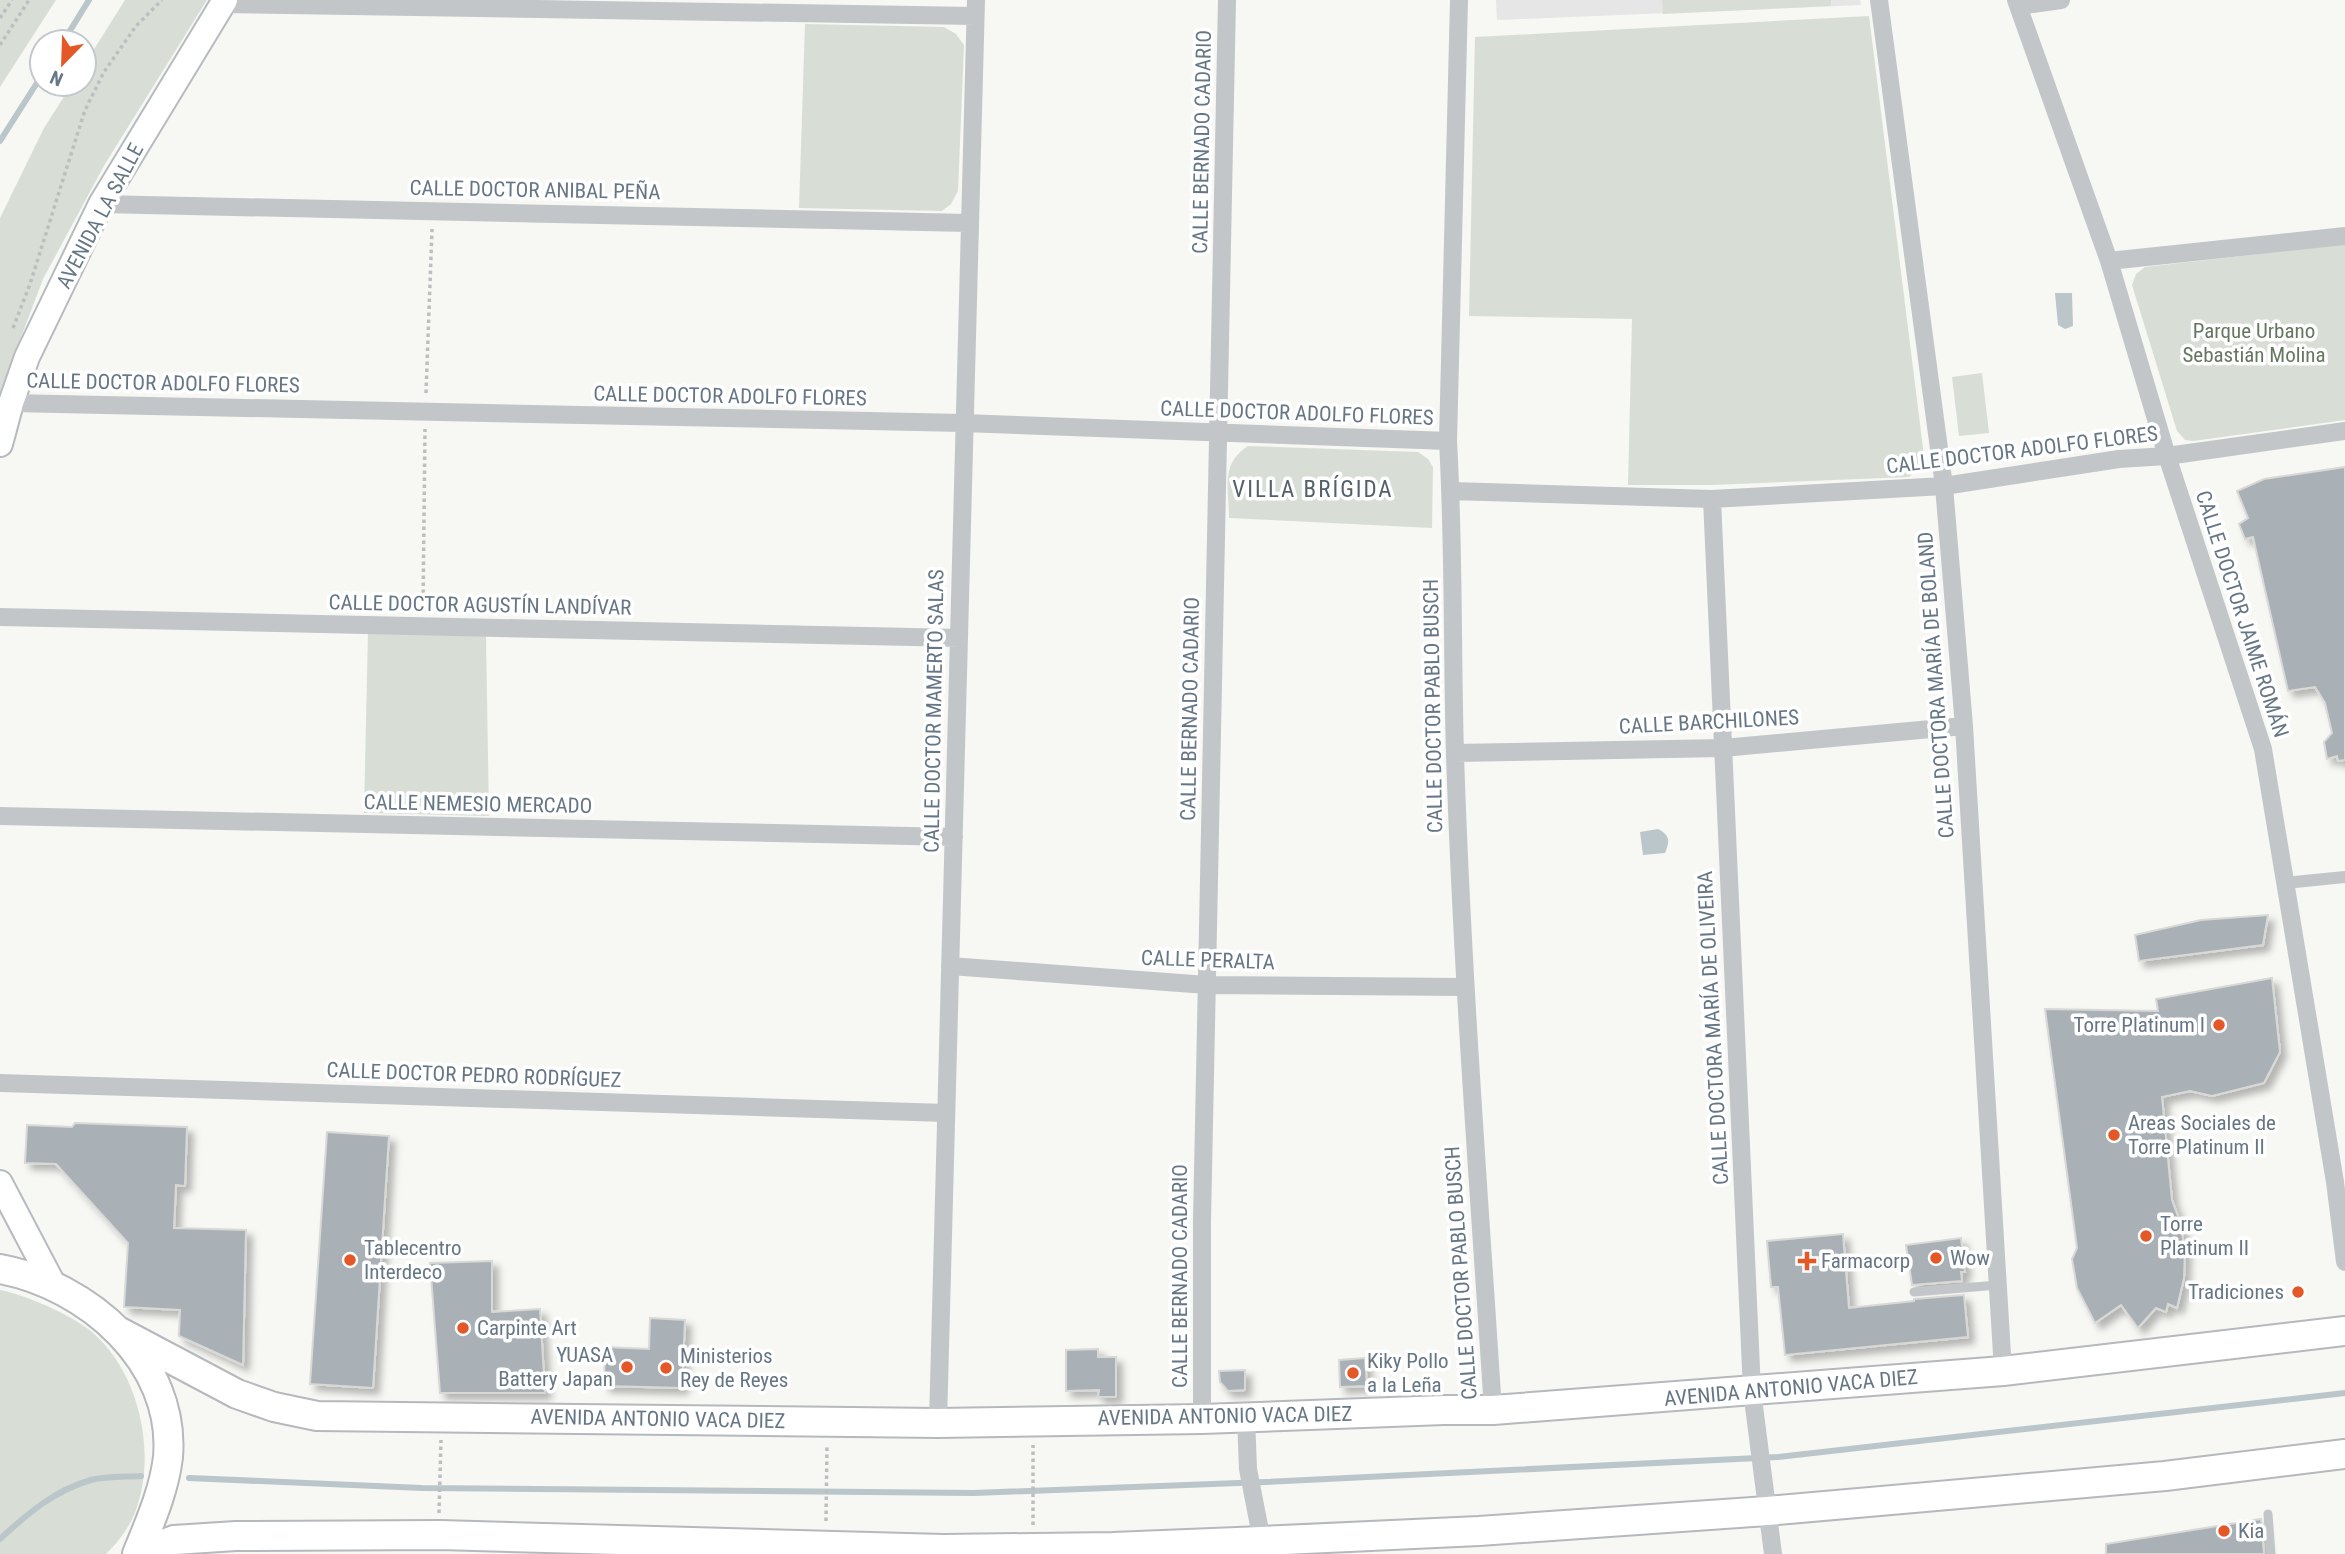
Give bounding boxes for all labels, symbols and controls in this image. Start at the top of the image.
north arrow [28,28,98,98]
street label: CALLE BERNADO CADARIO [1188,30,1216,254]
text: N [47,65,66,91]
street label: AVENIDA LA SALLE [52,139,148,293]
street label: CALLE DOCTOR ANIBAL PEÑA [409,176,661,204]
park label: Parque Urbano Sebastián Molina [2182,319,2326,367]
street label: CALLE DOCTOR ADOLFO FLORES [26,369,300,397]
street label: CALLE DOCTOR ADOLFO FLORES [593,382,867,410]
street label: CALLE DOCTOR ADOLFO FLORES [1160,396,1434,430]
street label: CALLE DOCTOR ADOLFO FLORES [1885,421,2159,479]
district label: VILLA BRÍGIDA [1232,475,1394,503]
street label: CALLE DOCTOR JAIME ROMÁN [2191,488,2293,740]
street label: CALLE DOCTORA MARÍA DE BOLAND [1913,531,1959,839]
street label: CALLE DOCTOR MAMERTO SALAS [920,569,948,853]
street label: CALLE DOCTOR PABLO BUSCH [1419,579,1447,833]
street label: CALLE DOCTOR AGUSTÍN LANDÍVAR [329,590,631,620]
street label: CALLE BERNADO CADARIO [1176,597,1204,821]
street label: CALLE BARCHILONES [1618,705,1800,739]
street label: CALLE NEMESIO MERCADO [363,790,593,818]
street label: CALLE DOCTORA MARÍA DE OLIVEIRA [1693,870,1733,1186]
street label: CALLE PERALTA [1141,946,1275,974]
place label: Torre Platinum I [2074,1013,2205,1037]
marker: Torre Platinum I [2211,1017,2227,1033]
street label: CALLE DOCTOR PEDRO RODRÍGUEZ [326,1058,622,1092]
place label: Areas Sociales de Torre Platinum II [2128,1111,2276,1159]
marker: Areas Sociales de Torre Platinum II [2106,1127,2122,1143]
street label: CALLE DOCTOR PABLO BUSCH [1440,1145,1482,1401]
street label: CALLE BERNADO CADARIO [1168,1164,1192,1388]
place label: Torre Platinum II [2160,1212,2249,1260]
marker: Torre Platinum II [2138,1228,2154,1244]
place label: Tablecentro Interdeco [364,1236,462,1284]
place label: Wow [1950,1246,1990,1270]
place label: Farmacorp [1821,1249,1910,1273]
marker: Wow [1928,1250,1944,1266]
marker: Tablecentro Interdeco [342,1252,358,1268]
marker: Farmacorp [1799,1253,1815,1269]
place label: Tradiciones [2188,1280,2284,1304]
marker: Tradiciones [2290,1284,2306,1300]
place label: Carpinte Art [477,1316,577,1340]
marker: Carpinte Art [455,1320,471,1336]
place label: YUASA Battery Japan [498,1343,613,1391]
place label: Ministerios Rey de Reyes [680,1344,788,1392]
place label: Kiky Pollo a la Leña [1367,1349,1449,1397]
marker: YUASA Battery Japan [619,1359,635,1375]
marker: Ministerios Rey de Reyes [658,1360,674,1376]
marker: Kiky Pollo a la Leña [1345,1365,1361,1381]
street label: AVENIDA ANTONIO VACA DIEZ [1663,1365,1919,1411]
street label: AVENIDA ANTONIO VACA DIEZ [1097,1402,1353,1430]
street label: AVENIDA ANTONIO VACA DIEZ [530,1405,786,1433]
place label: Kia [2238,1519,2264,1543]
marker: Kia [2216,1523,2232,1539]

